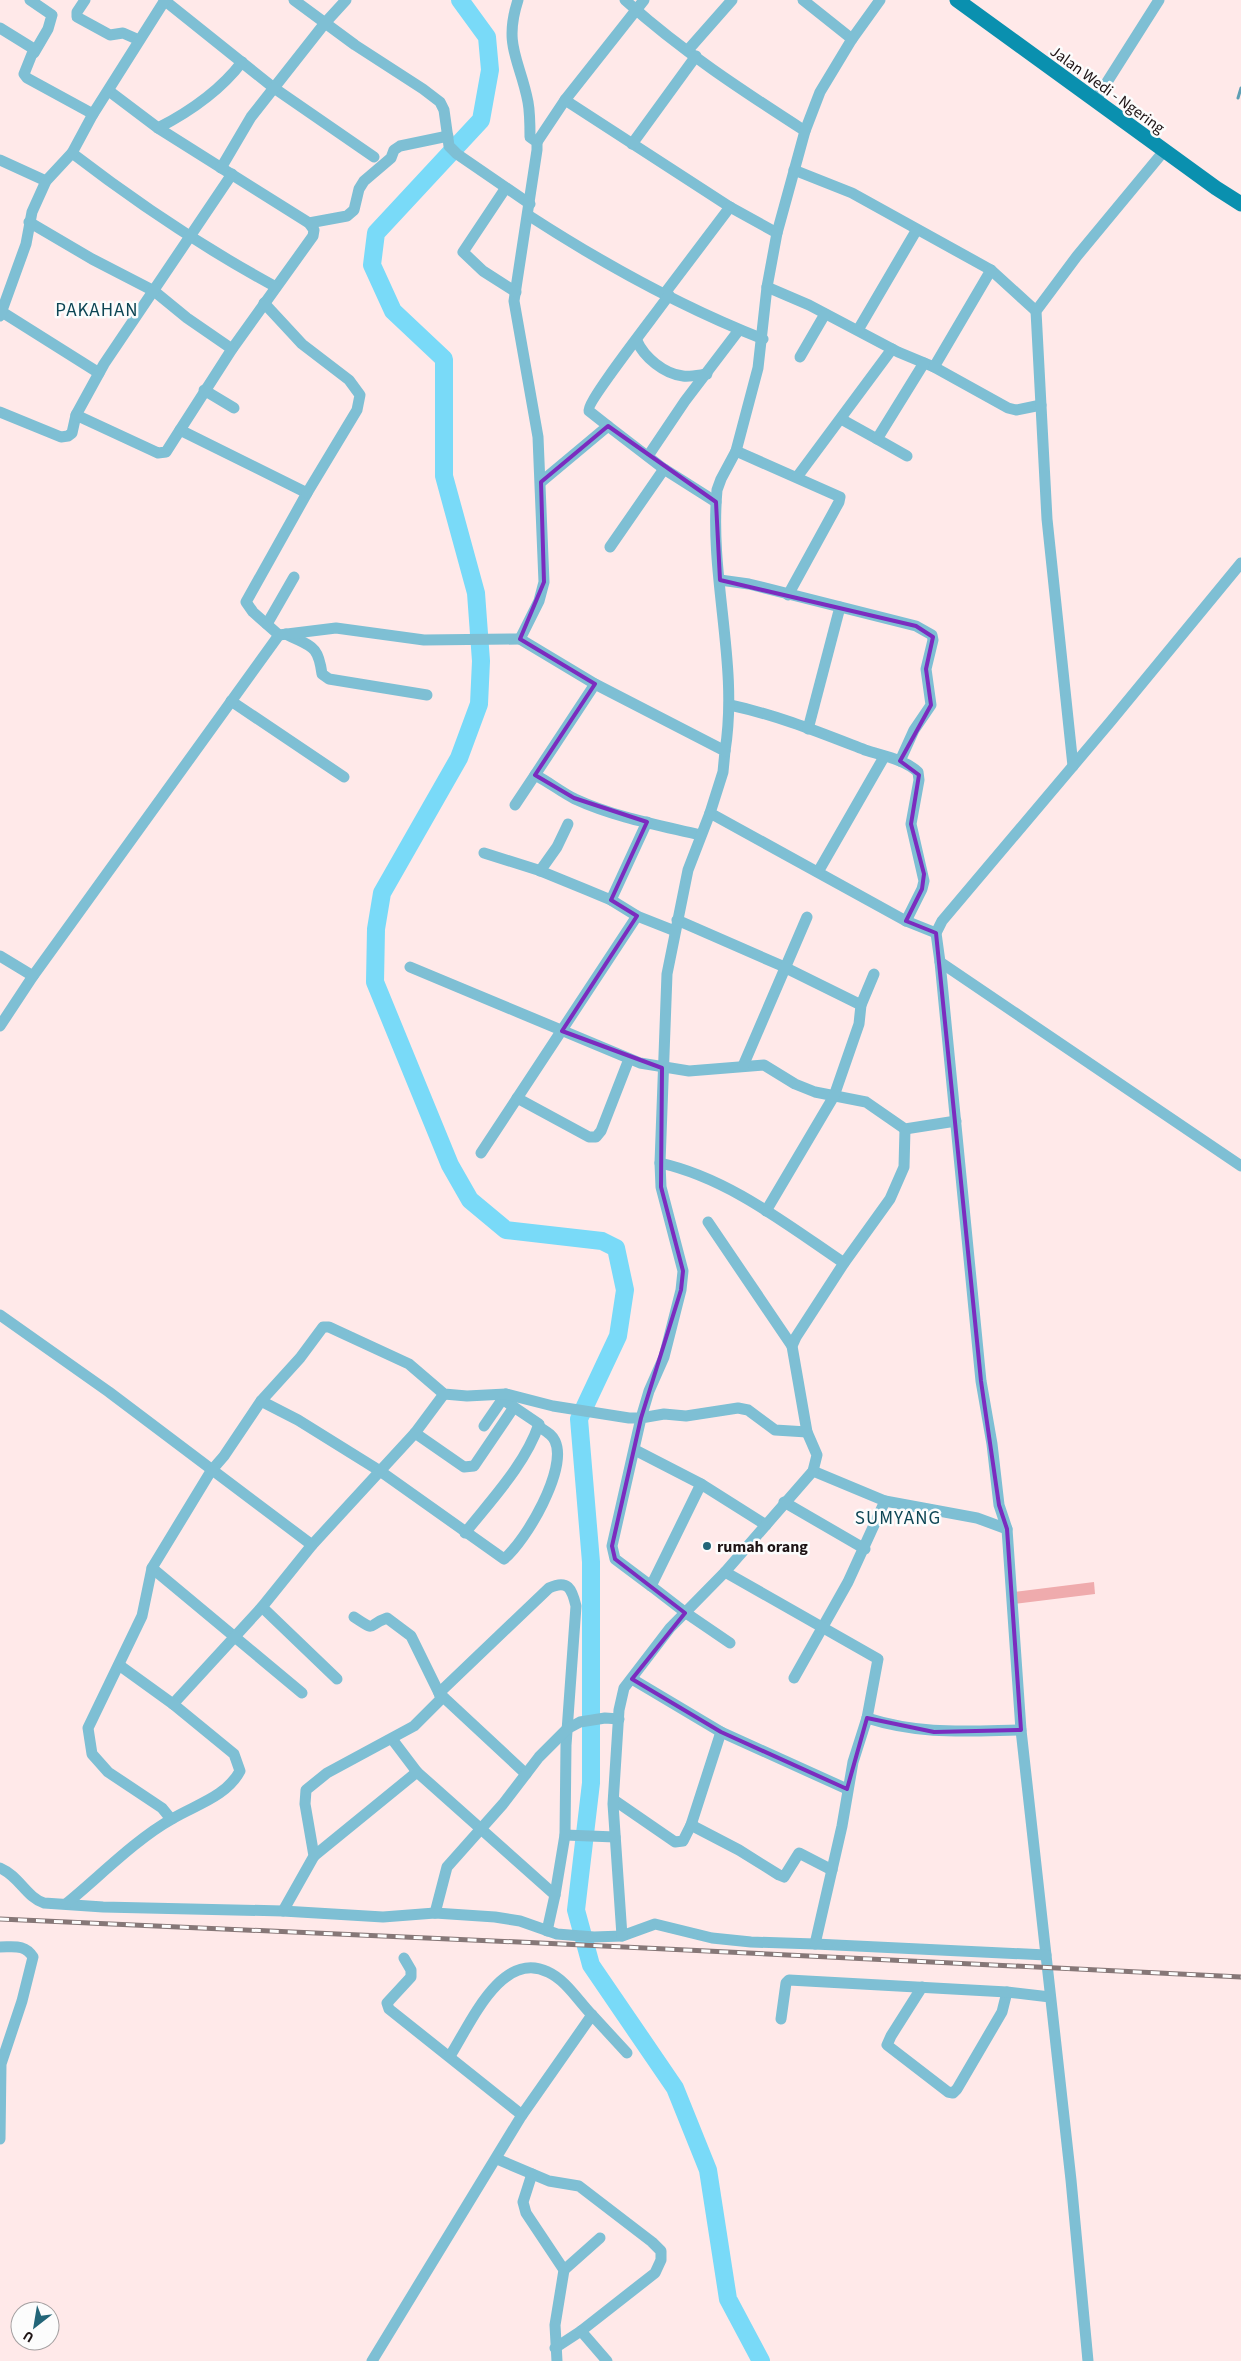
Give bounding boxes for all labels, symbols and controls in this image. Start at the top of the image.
street label: Jalan Wedi - Ngering [1046,41,1169,139]
district label: PAKAHAN [55,297,139,324]
district label: SUMYANG [855,1505,941,1532]
place label: rumah orang [717,1536,808,1558]
marker: rumah orang [701,1540,713,1552]
north arrow [10,2301,60,2351]
text: U [20,2325,38,2347]

